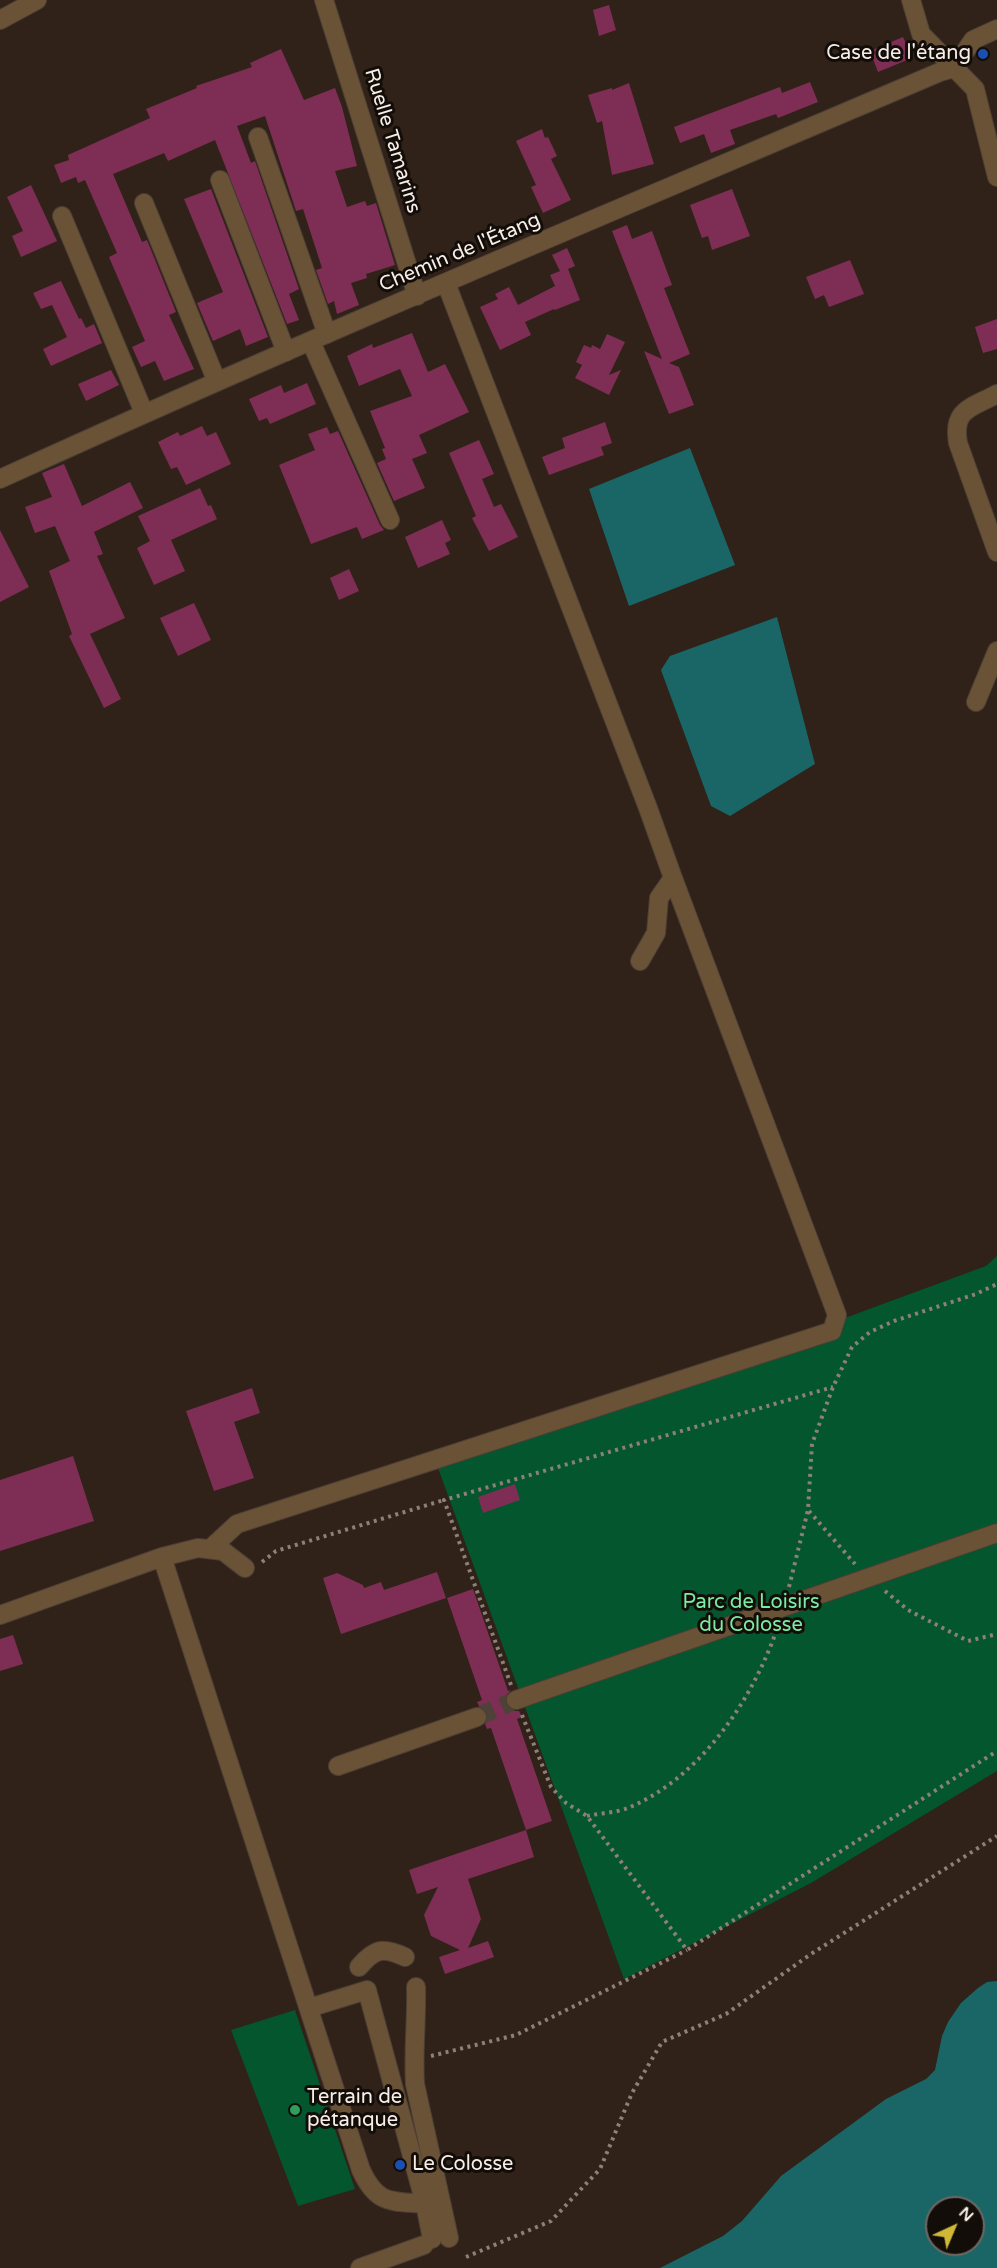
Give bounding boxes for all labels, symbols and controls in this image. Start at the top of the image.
place label: Case de l'étang [826,42,971,66]
marker: Case de l'étang [976,47,990,61]
street label: Ruelle Tamarins [359,66,425,216]
street label: Chemin de l'Étang [376,208,544,298]
park label: Parc de Loisirs du Colosse [682,1591,820,1638]
place label: Terrain de pétanque [307,2086,402,2133]
marker: Terrain de pétanque [288,2103,302,2117]
place label: Le Colosse [412,2153,513,2177]
marker: Le Colosse [393,2158,407,2172]
north arrow [925,2196,985,2256]
text: N [955,2203,978,2226]

